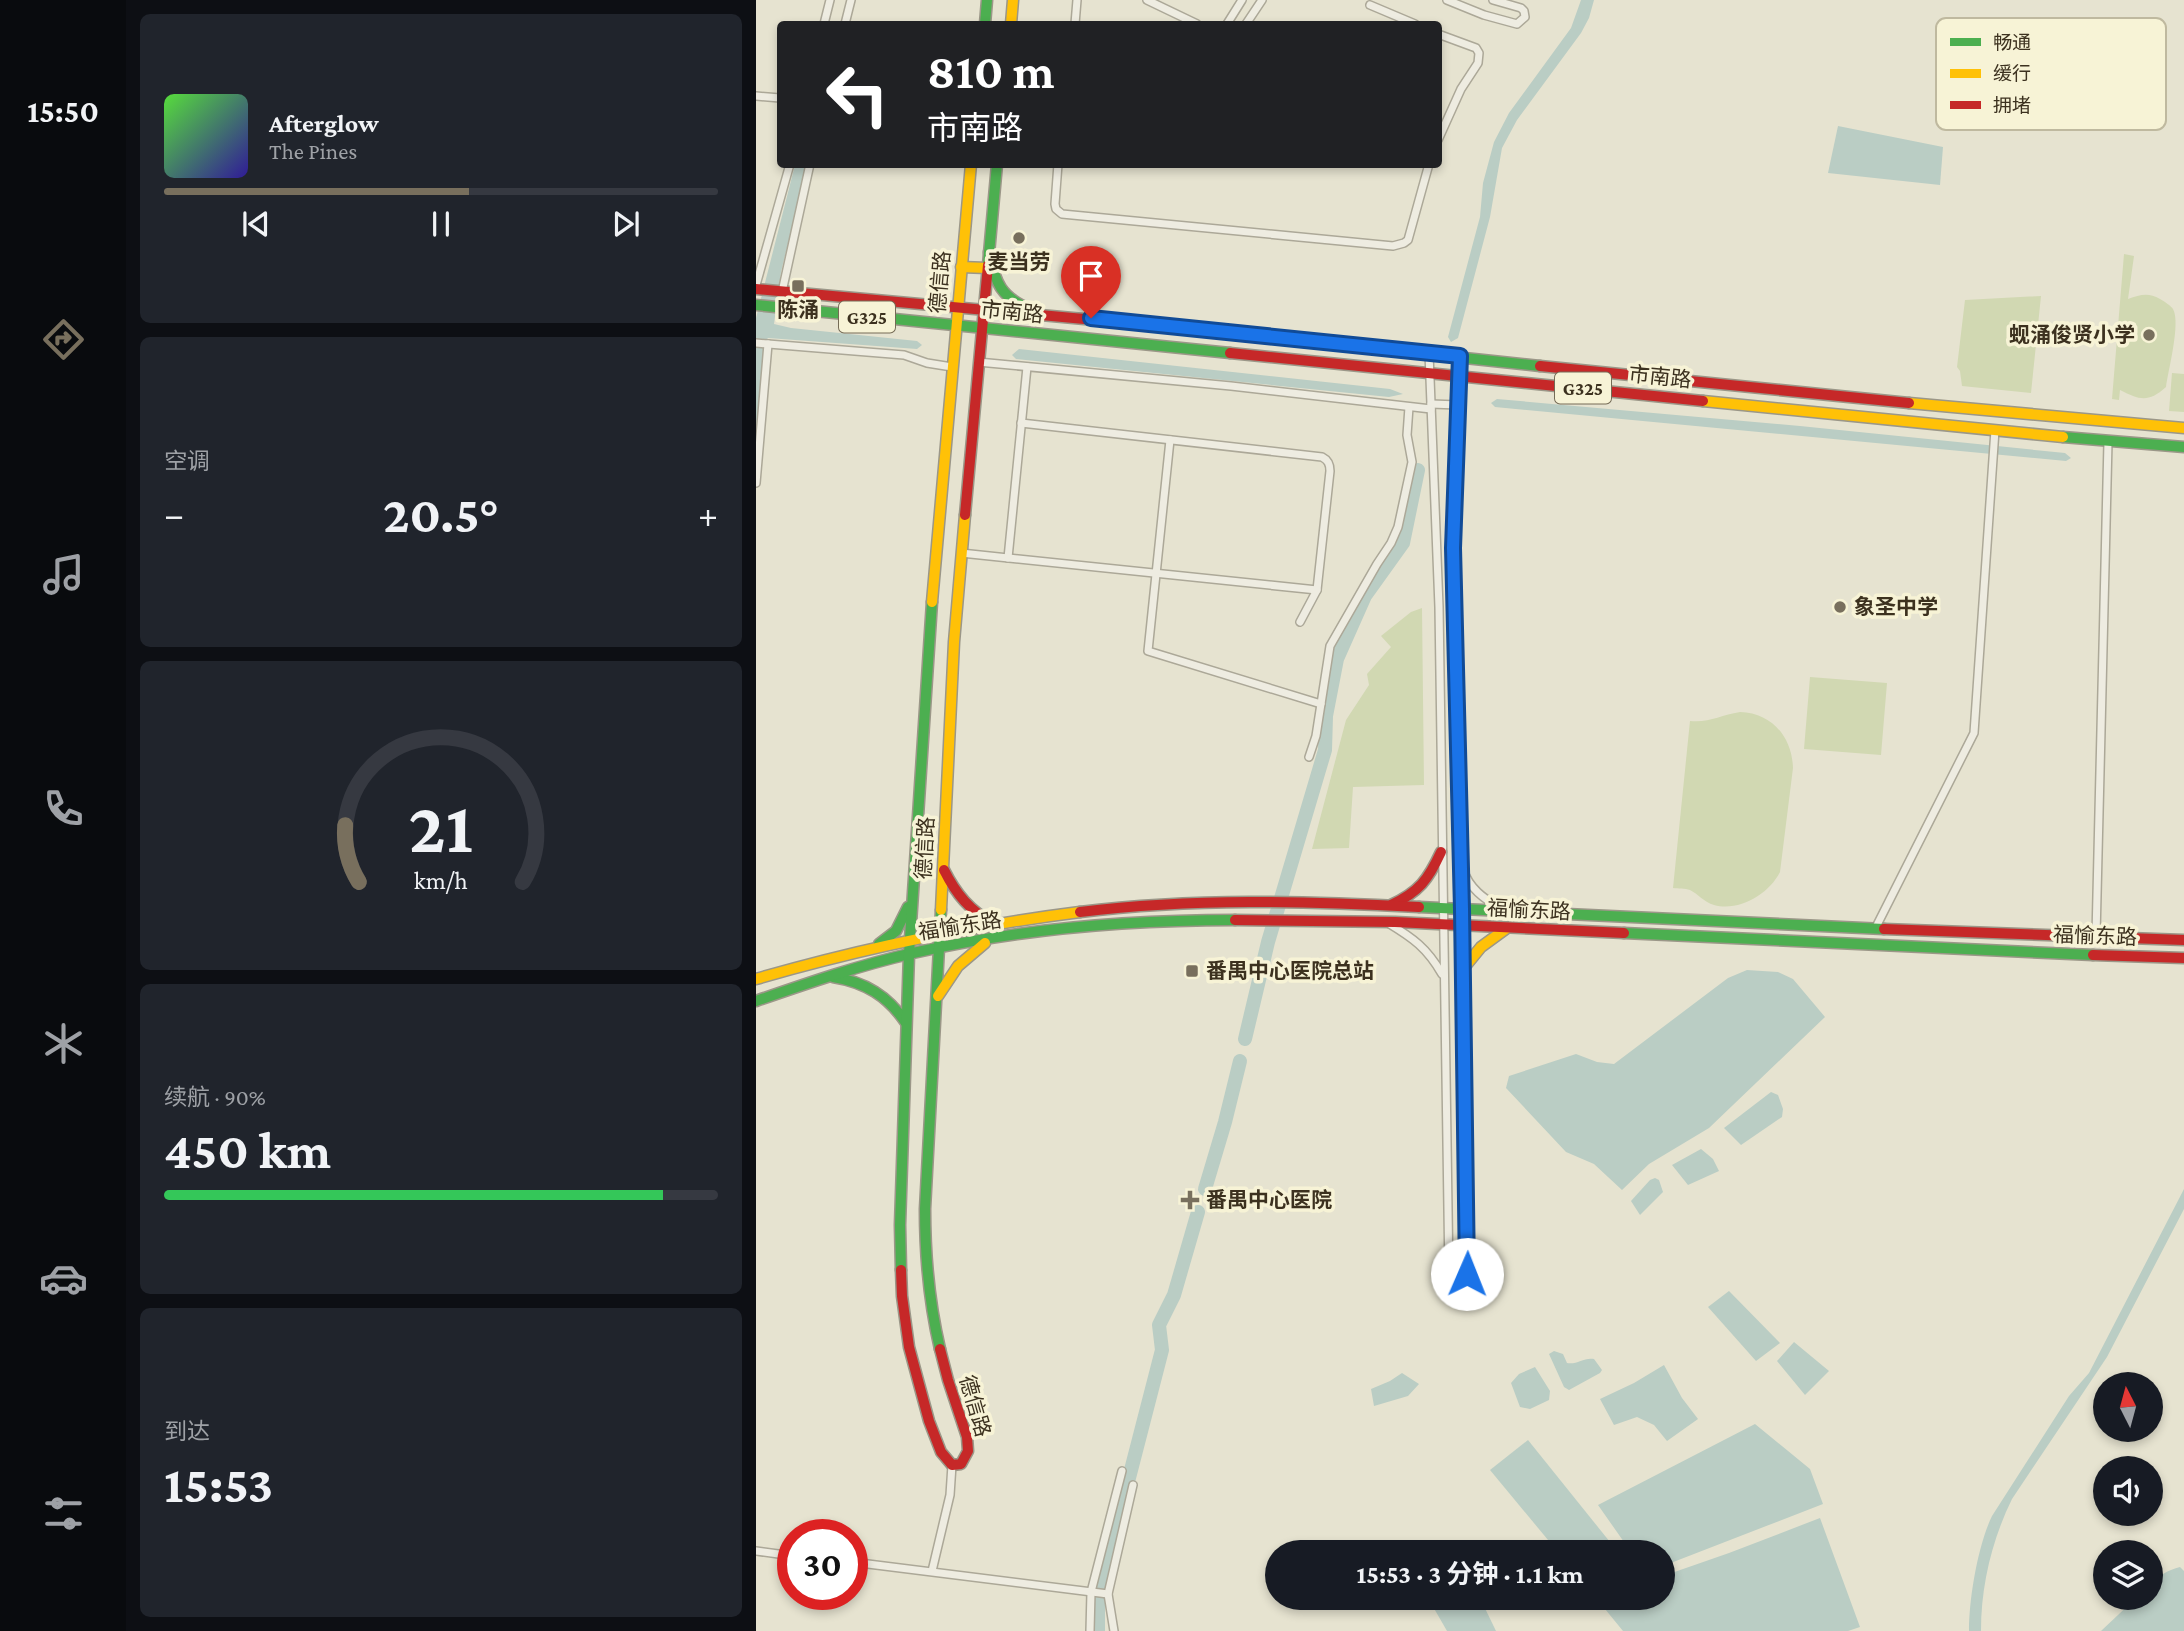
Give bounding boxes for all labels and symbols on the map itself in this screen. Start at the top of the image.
legend [1936,18,2166,130]
text: 畅通 [1993,32,2031,53]
text: 缓行 [1993,63,2031,84]
text: 拥堵 [1993,95,2031,116]
marker: 麦当劳 [1011,230,1027,246]
pin [1061,246,1121,318]
street label: 德信路 [925,250,955,314]
place label: 麦当劳 [988,250,1051,274]
marker: 陈涌 [790,278,806,294]
street label: 市南路 [979,297,1045,327]
place label: 陈涌 [777,298,819,322]
road number: G325 [839,302,895,332]
place label: 蚬涌俊贤小学 [2009,323,2135,347]
marker: 蚬涌俊贤小学 [2141,327,2157,343]
street label: 市南路 [1627,362,1693,392]
road number: G325 [1555,372,1611,404]
place label: 象圣中学 [1854,595,1938,619]
marker: 象圣中学 [1832,599,1848,615]
street label: 德信路 [911,816,939,880]
street label: 福愉东路 [1486,896,1572,924]
street label: 福愉东路 [917,908,1003,944]
street label: 福愉东路 [2053,923,2137,949]
place label: 番禺中心医院总站 [1206,959,1374,983]
marker: 番禺中心医院总站 [1184,963,1200,979]
place label: 番禺中心医院 [1206,1188,1332,1212]
marker: 番禺中心医院 [1180,1190,1200,1210]
position arrow [1430,1237,1504,1311]
street label: 德信路 [955,1372,995,1440]
north arrow [2093,1372,2163,1442]
speed limit sign: 30 [777,1519,868,1610]

